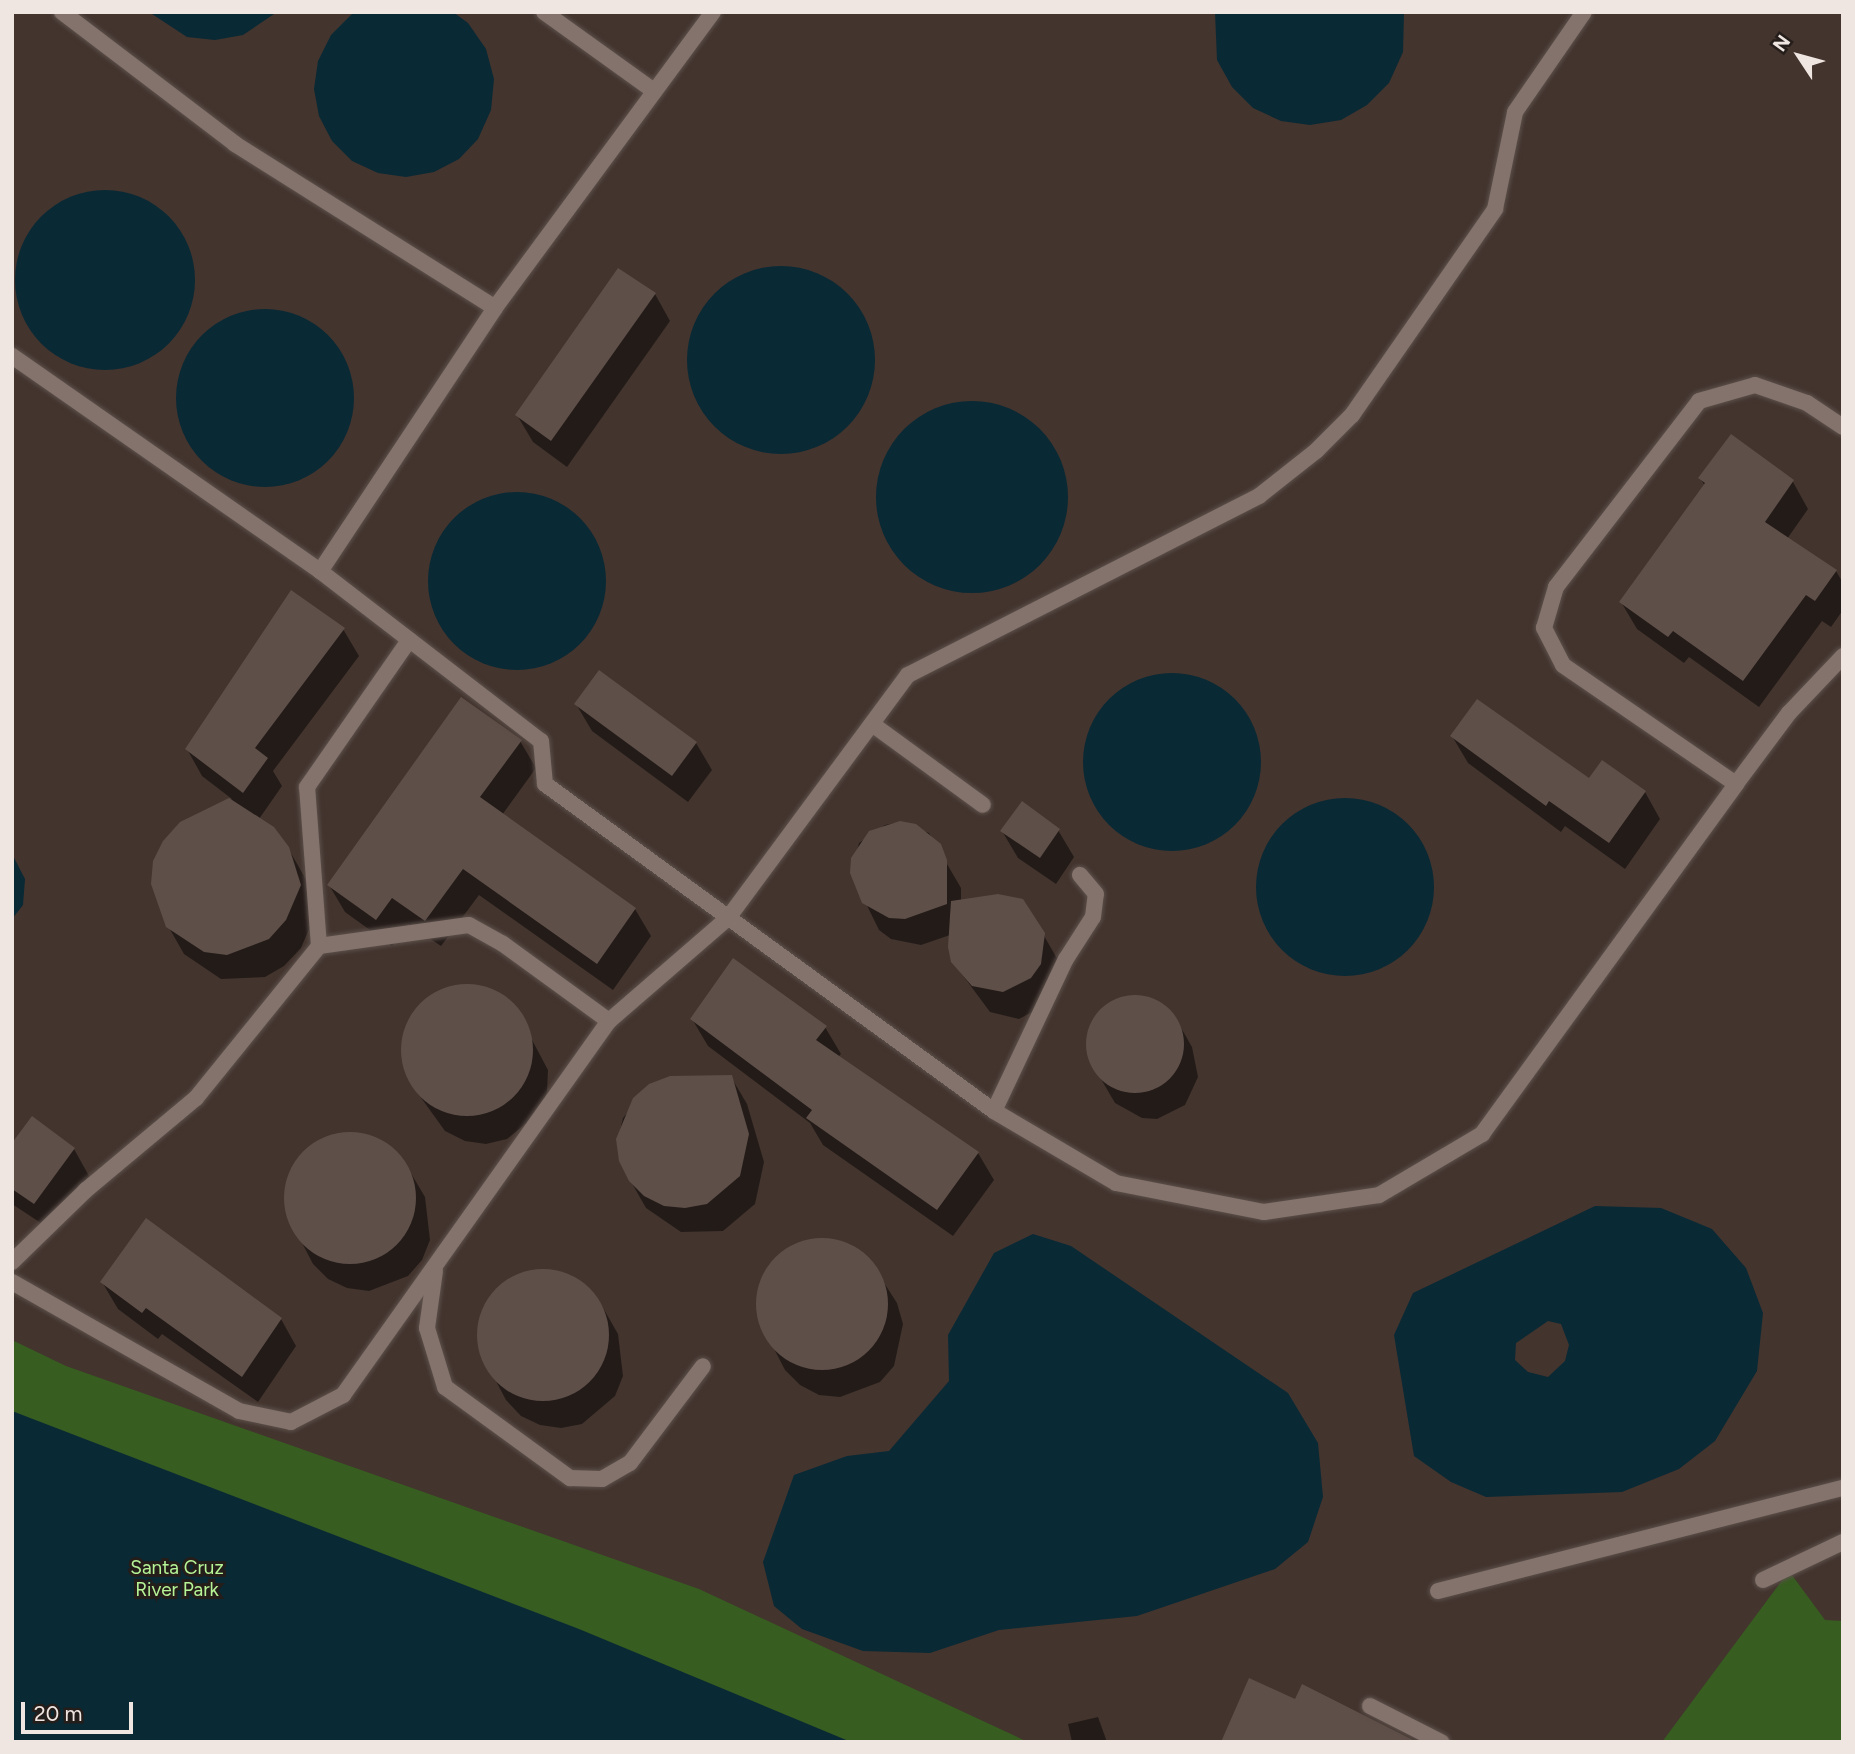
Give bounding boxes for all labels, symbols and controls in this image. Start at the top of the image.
north arrow [1764,21,1834,91]
text: N [1768,31,1795,56]
park label: Santa Cruz River Park [130,1557,224,1601]
scale bar [24,1688,136,1732]
text: 20 m [34,1701,82,1726]

